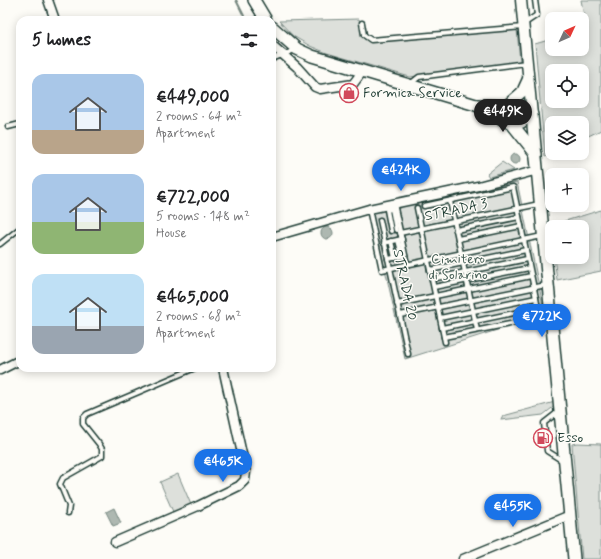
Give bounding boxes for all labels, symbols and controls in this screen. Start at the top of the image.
north arrow [545,12,589,56]
map controls [545,12,589,264]
text: 5 homes [32,29,91,51]
icon: filters [238,29,260,51]
button: locate [545,64,589,108]
shop icon: Formica Service [338,82,360,104]
place label: Formica Service [363,84,462,102]
text: €449,000 [156,86,229,108]
icon: home [64,90,112,138]
pin: €449K [475,99,531,133]
text: €449K [483,103,523,120]
text: 2 rooms · 64 m² [156,108,242,125]
button: layers [545,116,589,160]
text: Apartment [156,125,215,142]
pin: €424K [373,158,429,192]
text: €424K [381,162,421,179]
button: + [545,168,589,212]
text: €722,000 [156,186,230,208]
icon: home [64,190,112,238]
street label: STRADA 3 [423,195,489,225]
text: 5 rooms · 148 m² [156,208,250,225]
button: − [545,220,589,264]
text: House [156,225,187,242]
street label: STRADA 20 [389,248,421,322]
park label: Cimitero di Solarino [428,250,488,284]
text: €465,000 [156,286,229,308]
icon: home [64,290,112,338]
pin: €722K [514,304,570,338]
text: 2 rooms · 68 m² [156,308,241,325]
text: €722K [522,308,562,325]
text: Apartment [156,325,215,342]
fuel station icon: Esso [532,427,554,449]
place label: Esso [557,429,584,447]
pin: €465K [195,449,251,483]
text: €465K [203,453,243,470]
pin: €455K [485,494,541,528]
text: €455K [493,498,533,515]

